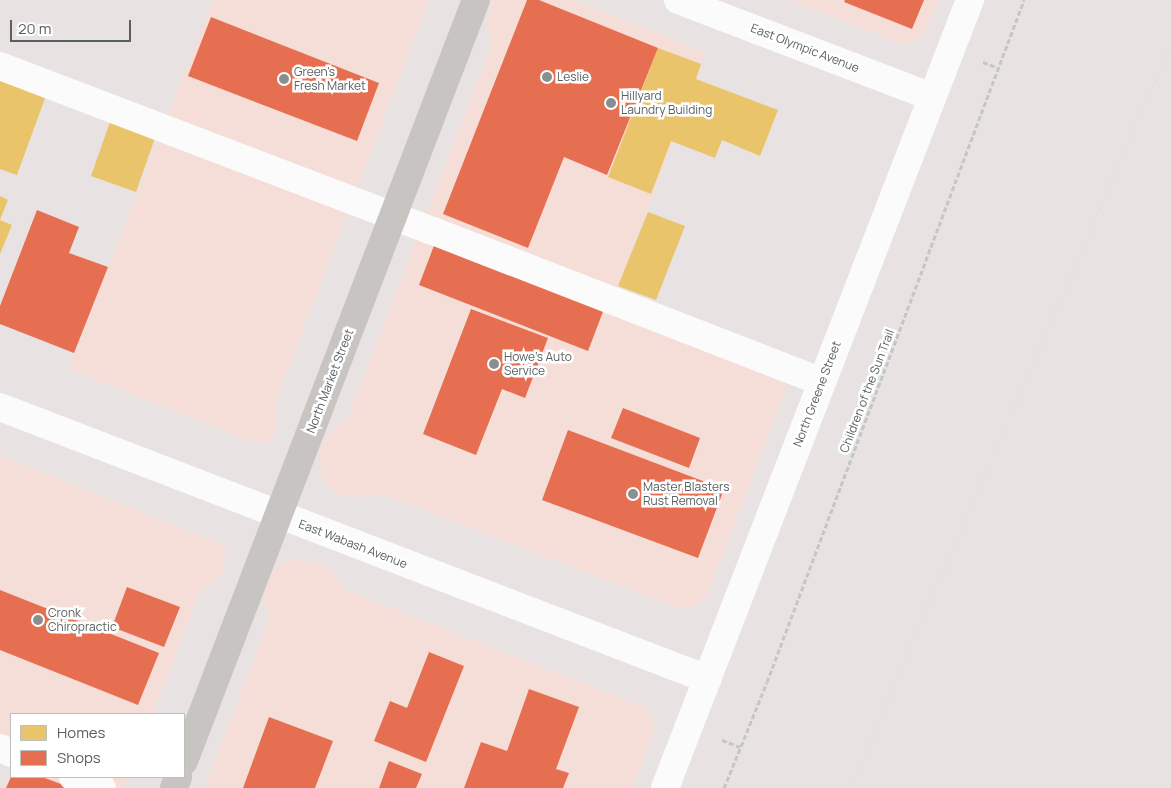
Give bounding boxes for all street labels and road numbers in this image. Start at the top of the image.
street label: East Olympic Avenue [749,21,861,75]
street label: North Market Street [304,327,356,435]
street label: Children of the Sun Trail [837,327,897,455]
street label: North Greene Street [790,339,844,449]
street label: East Wabash Avenue [297,517,409,571]

